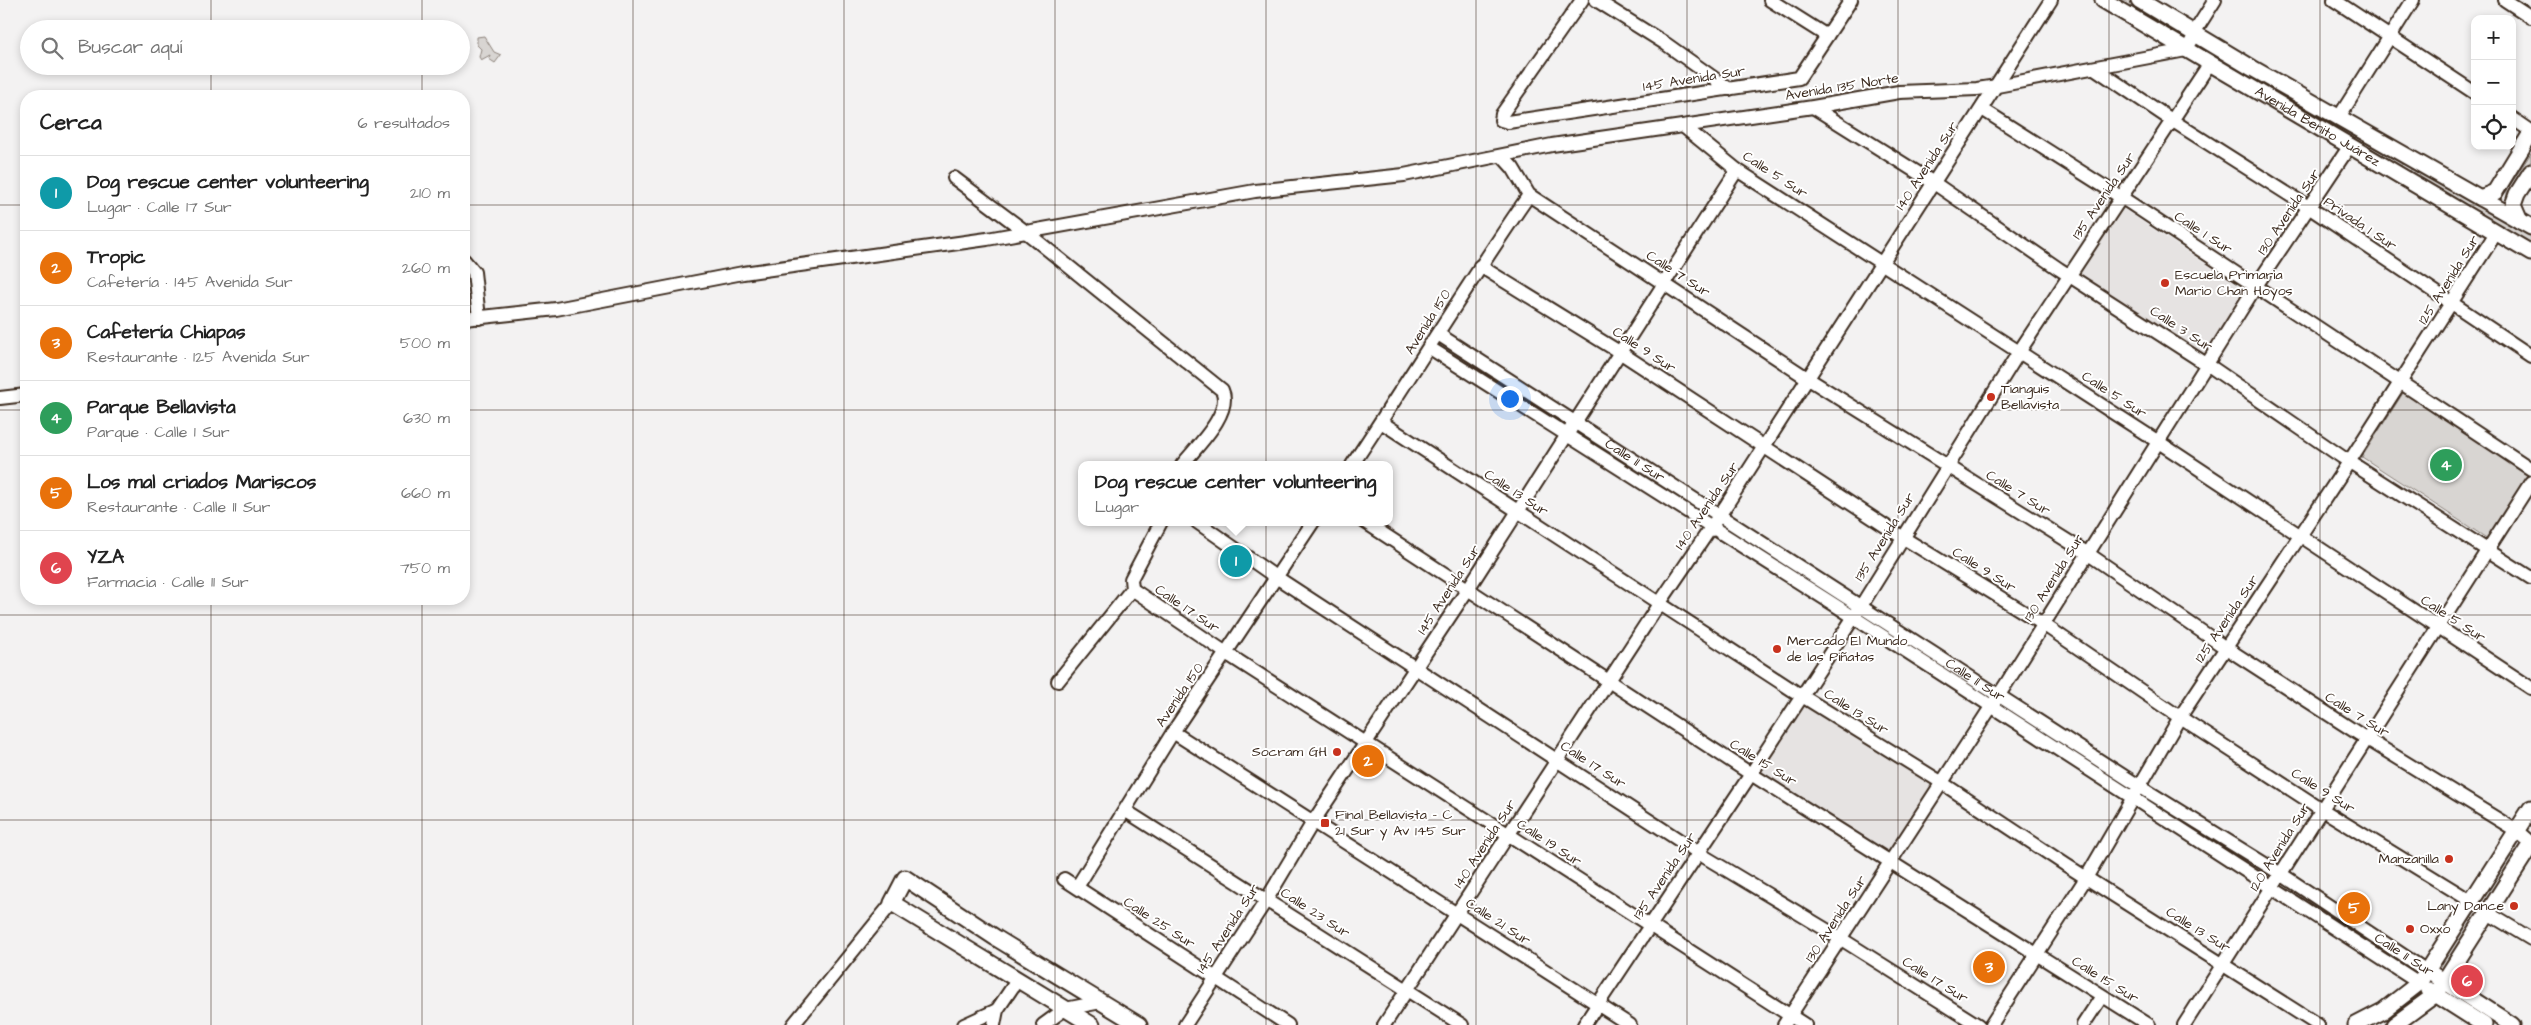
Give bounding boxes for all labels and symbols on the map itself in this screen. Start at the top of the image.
street label: 145 Avenida Sur [1641,61,1747,97]
street label: Avenida 135 Norte [1784,68,1901,106]
street label: Avenida Benito Juárez [2251,82,2384,172]
street label: 140 Avenida Sur [1891,117,1963,214]
street label: Calle 5 Sur [1739,146,1812,204]
street label: 135 Avenida Sur [2067,148,2141,243]
street label: 130 Avenida Sur [2253,165,2325,259]
street label: Privada 1 Sur [2319,192,2401,256]
street label: Calle 1 Sur [2170,207,2236,259]
street label: 125 Avenida Sur [2413,231,2485,329]
street label: Calle 7 Sur [1642,246,1714,302]
place label: Escuela Primaria Mario Chan Hoyos [2175,265,2293,301]
marker: Escuela Primaria Mario Chan Hoyos [2159,277,2171,289]
street label: Avenida 150 [1400,285,1456,358]
street label: Calle 3 Sur [2146,301,2217,357]
street label: Calle 9 Sur [1608,322,1680,378]
street label: Calle 5 Sur [2078,366,2151,424]
place label: Tianguis Bellavista [2001,379,2059,415]
your location [1497,386,1523,412]
marker: Tianguis Bellavista [1985,391,1997,403]
street label: Calle 11 Sur [1601,434,1669,488]
pin: 4 [2430,446,2462,484]
street label: 140 Avenida Sur [1670,458,1744,554]
street label: Calle 13 Sur [1480,465,1552,521]
street label: Calle 7 Sur [1982,465,2054,521]
street label: 135 Avenida Sur [1850,489,1920,585]
street label: 130 Avenida Sur [2019,530,2089,626]
street label: 145 Avenida Sur [1412,541,1486,639]
pin: 1 [1220,542,1252,580]
street label: Calle 9 Sur [1948,542,2020,598]
street label: 125 Avenida Sur [2190,571,2264,667]
street label: Calle 17 Sur [1151,580,1224,638]
street label: Calle 5 Sur [2417,590,2490,648]
place label: Mercado El Mundo de las Piñatas [1787,631,1907,667]
marker: Mercado El Mundo de las Piñatas [1771,643,1783,655]
street label: Calle 11 Sur [1941,654,2009,707]
street label: Avenida 150 [1151,659,1209,731]
street label: Calle 13 Sur [1820,684,1892,740]
street label: Calle 7 Sur [2321,687,2393,743]
street label: Calle 15 Sur [1726,734,1801,792]
street label: Calle 17 Sur [1556,736,1630,794]
place label: Socram GH [1252,742,1328,762]
pin: 2 [1352,742,1384,780]
marker: Socram GH [1331,746,1343,758]
street label: Calle 9 Sur [2287,763,2359,819]
street label: 140 Avenida Sur [1449,795,1521,892]
street label: 120 Avenida Sur [2245,799,2315,895]
place label: Final Bellavista - C 21 Sur y Av 145 Sur [1335,805,1466,841]
street label: Calle 19 Sur [1513,815,1586,872]
marker: Final Bellavista - C 21 Sur y Av 145 Sur [1319,817,1331,829]
street label: 135 Avenida Sur [1628,828,1702,923]
place label: Manzanilla [2379,849,2439,869]
marker: Manzanilla [2443,853,2455,865]
street label: 130 Avenida Sur [1800,871,1872,966]
street label: 145 Avenida Sur [1191,880,1265,978]
street label: Calle 23 Sur [1276,883,1354,943]
pin: 5 [2338,889,2370,927]
street label: Calle 25 Sur [1119,892,1199,954]
street label: Calle 21 Sur [1462,893,1535,951]
place label: Lany Dance [2427,896,2504,916]
marker: Lany Dance [2508,900,2520,912]
street label: Calle 13 Sur [2162,902,2234,958]
place label: Oxxo [2420,919,2451,939]
marker: Oxxo [2404,923,2416,935]
street label: Calle 11 Sur [2370,928,2438,982]
pin: 3 [1973,948,2005,986]
street label: Calle 15 Sur [2068,951,2143,1009]
street label: Calle 17 Sur [1898,952,1972,1008]
pin: 6 [2451,962,2483,1000]

